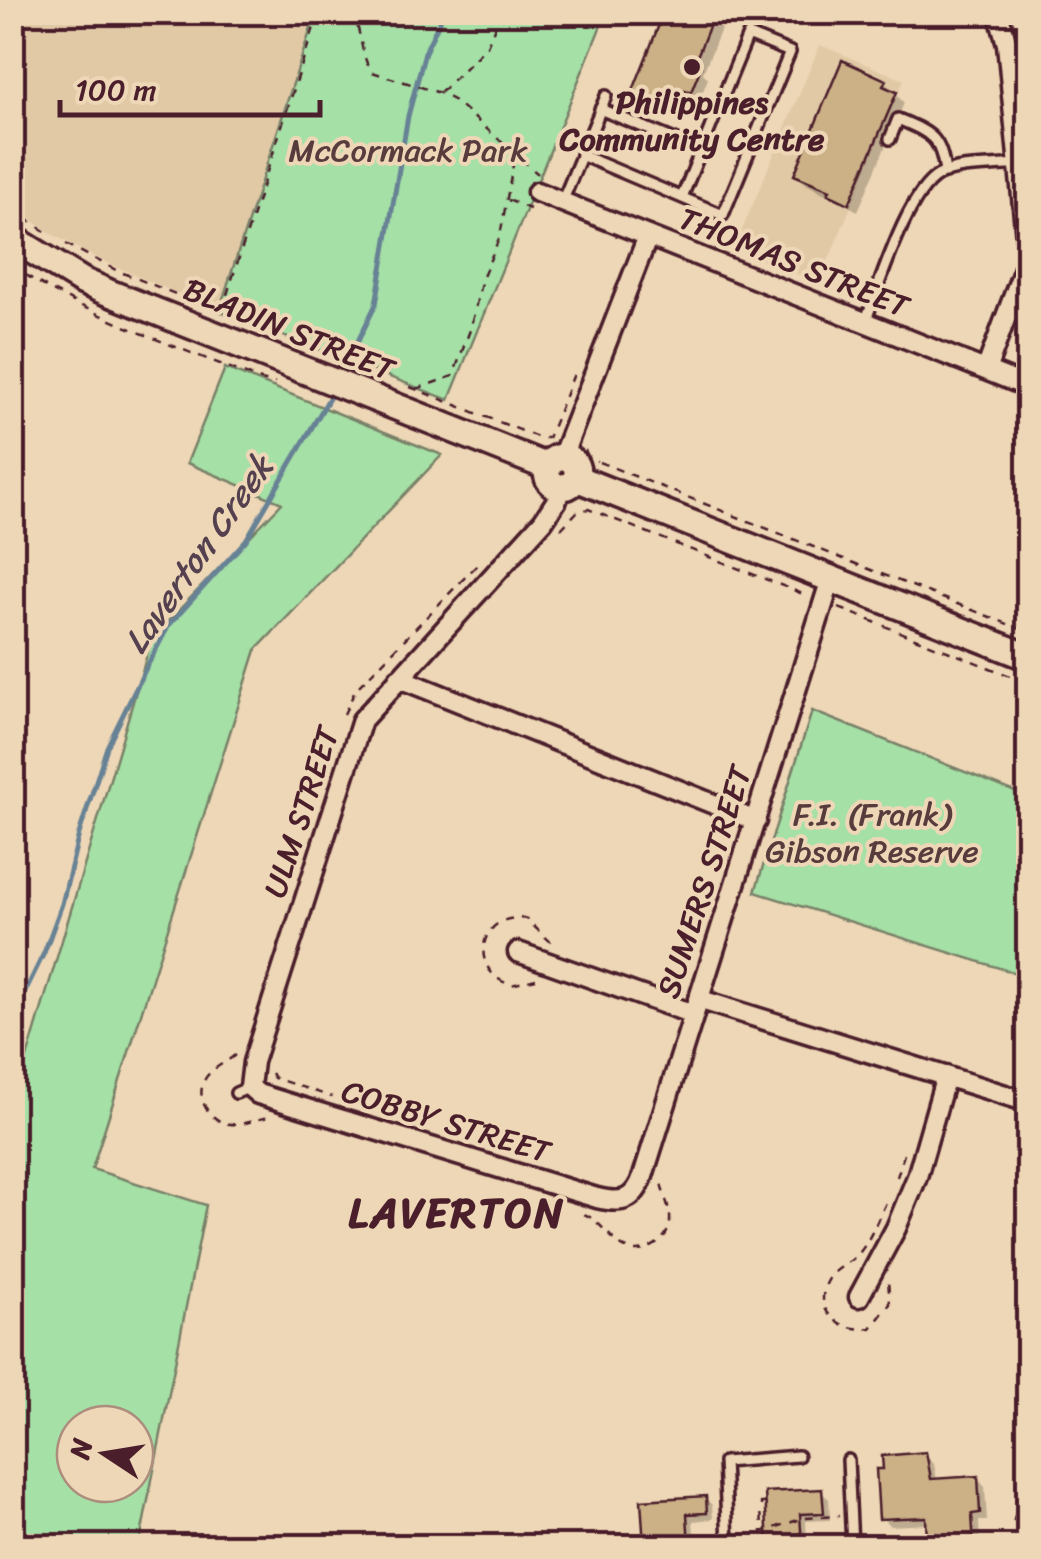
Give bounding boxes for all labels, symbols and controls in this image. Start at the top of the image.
scale bar [60,55,320,117]
marker: Philippines Community Centre [681,56,703,78]
text: 100 m [75,63,157,117]
place label: Philippines Community Centre [559,74,825,168]
park label: McCormack Park [289,122,528,179]
street label: THOMAS STREET [670,190,920,335]
street label: BLADIN STREET [175,261,405,398]
water label: Laverton Creek [106,439,291,667]
street label: ULM STREET [247,717,357,905]
street label: SUMERS STREET [640,756,770,1006]
park label: F.I. (Frank) Gibson Reserve [765,786,979,880]
street label: COBBY STREET [334,1063,559,1181]
district label: LAVERTON [348,1176,566,1250]
north arrow [55,1404,155,1504]
text: N [55,1434,107,1464]

